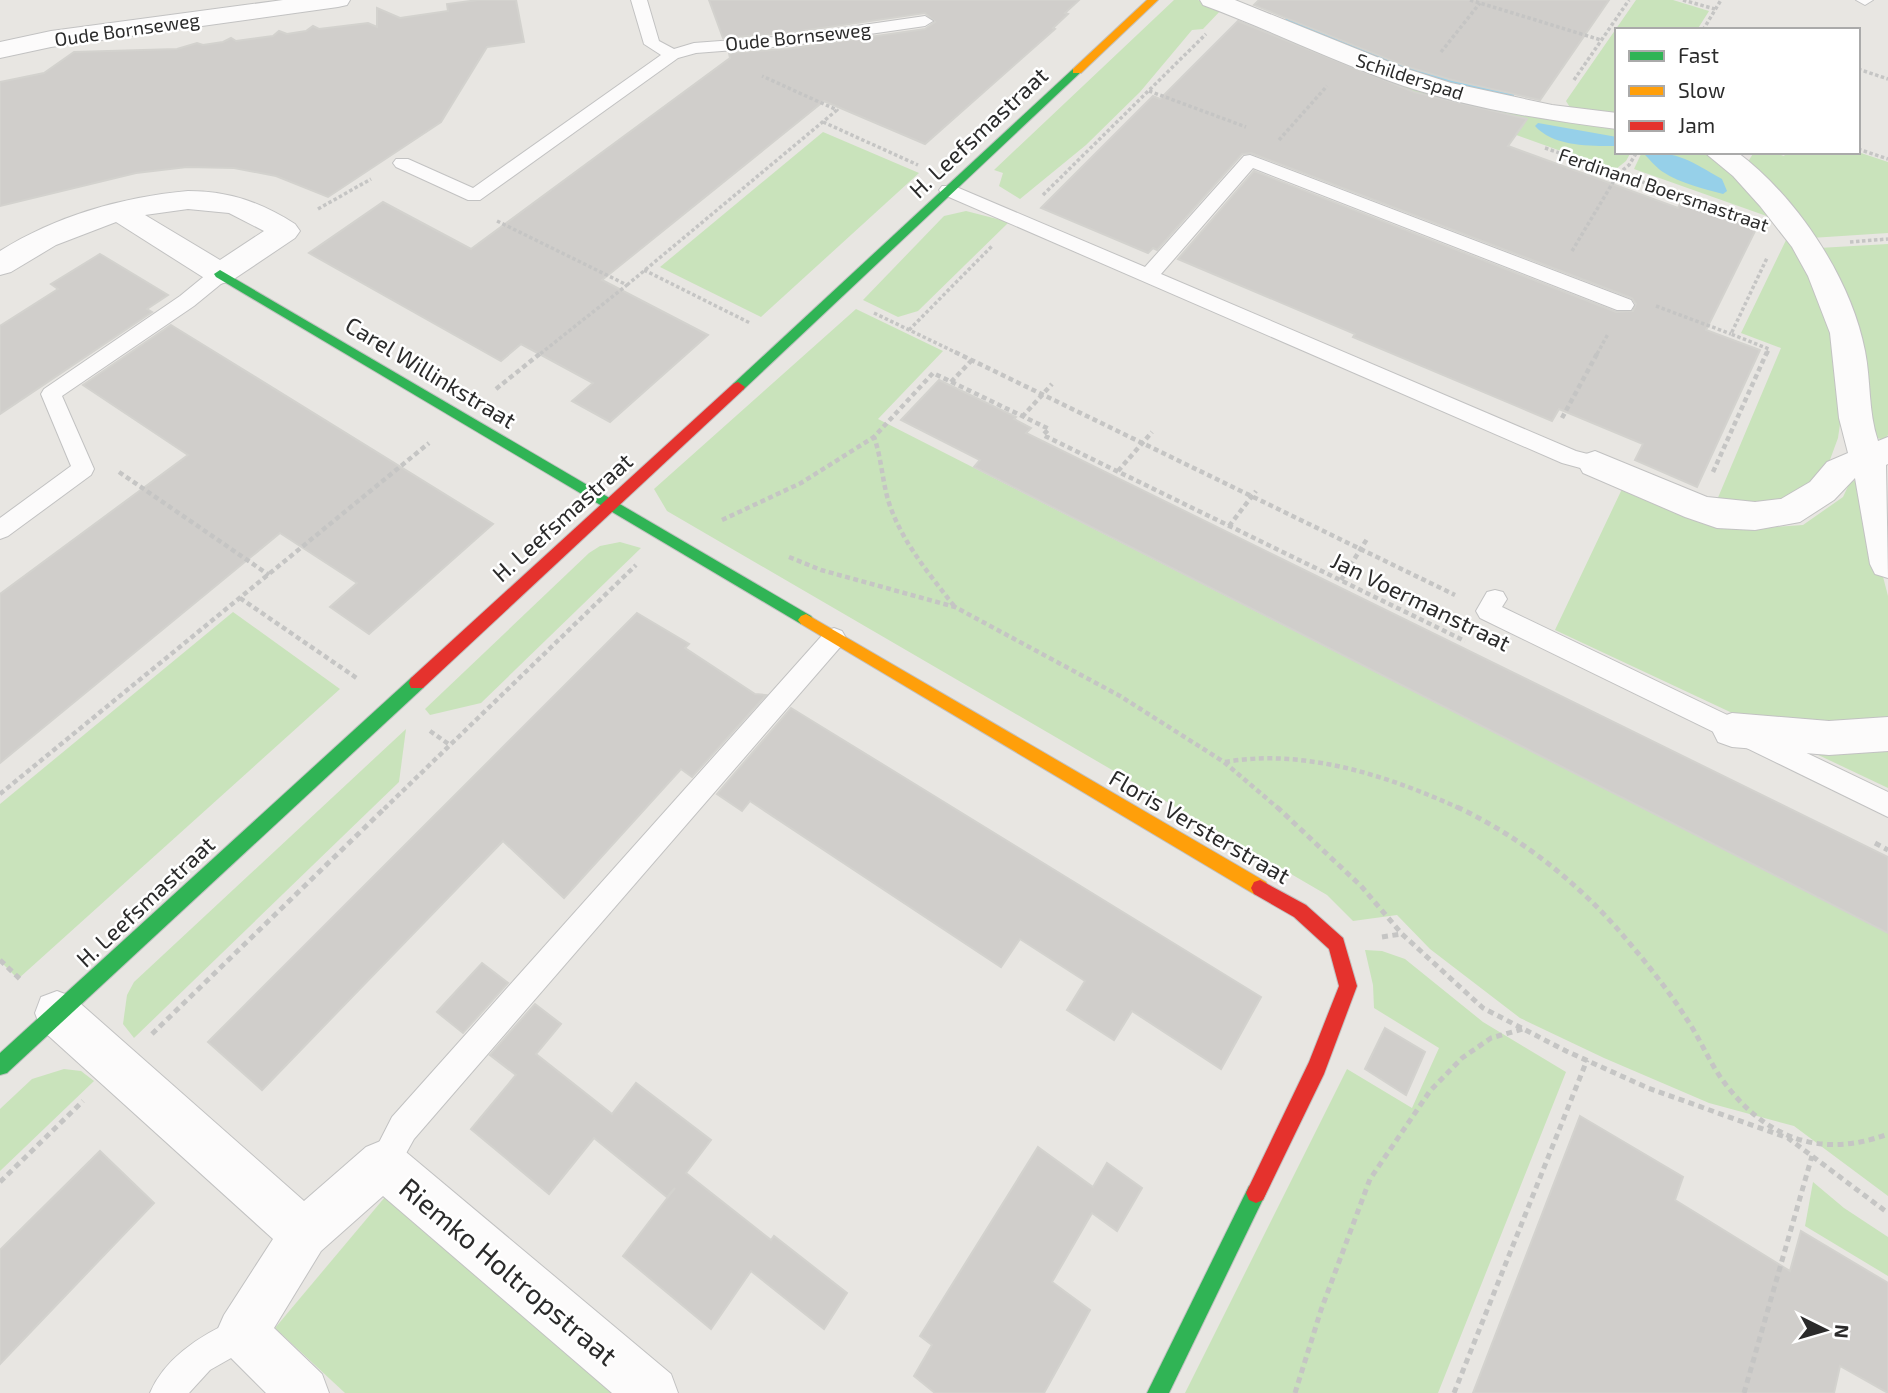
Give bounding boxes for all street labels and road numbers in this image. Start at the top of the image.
street label: Oude Bornseweg [53,7,201,51]
street label: Oude Bornseweg [724,17,872,55]
street label: Schilderspad [1353,48,1467,104]
street label: H. Leefsmastraat [903,61,1053,203]
street label: Ferdinand Boersmastraat [1556,142,1772,236]
street label: Carel Willinkstraat [341,310,521,434]
street label: H. Leefsmastraat [486,447,638,587]
street label: Jan Voermanstraat [1327,545,1515,657]
street label: Floris Versterstraat [1105,763,1295,889]
street label: H. Leefsmastraat [70,830,220,972]
street label: Riemko Holtropstraat [393,1170,625,1372]

